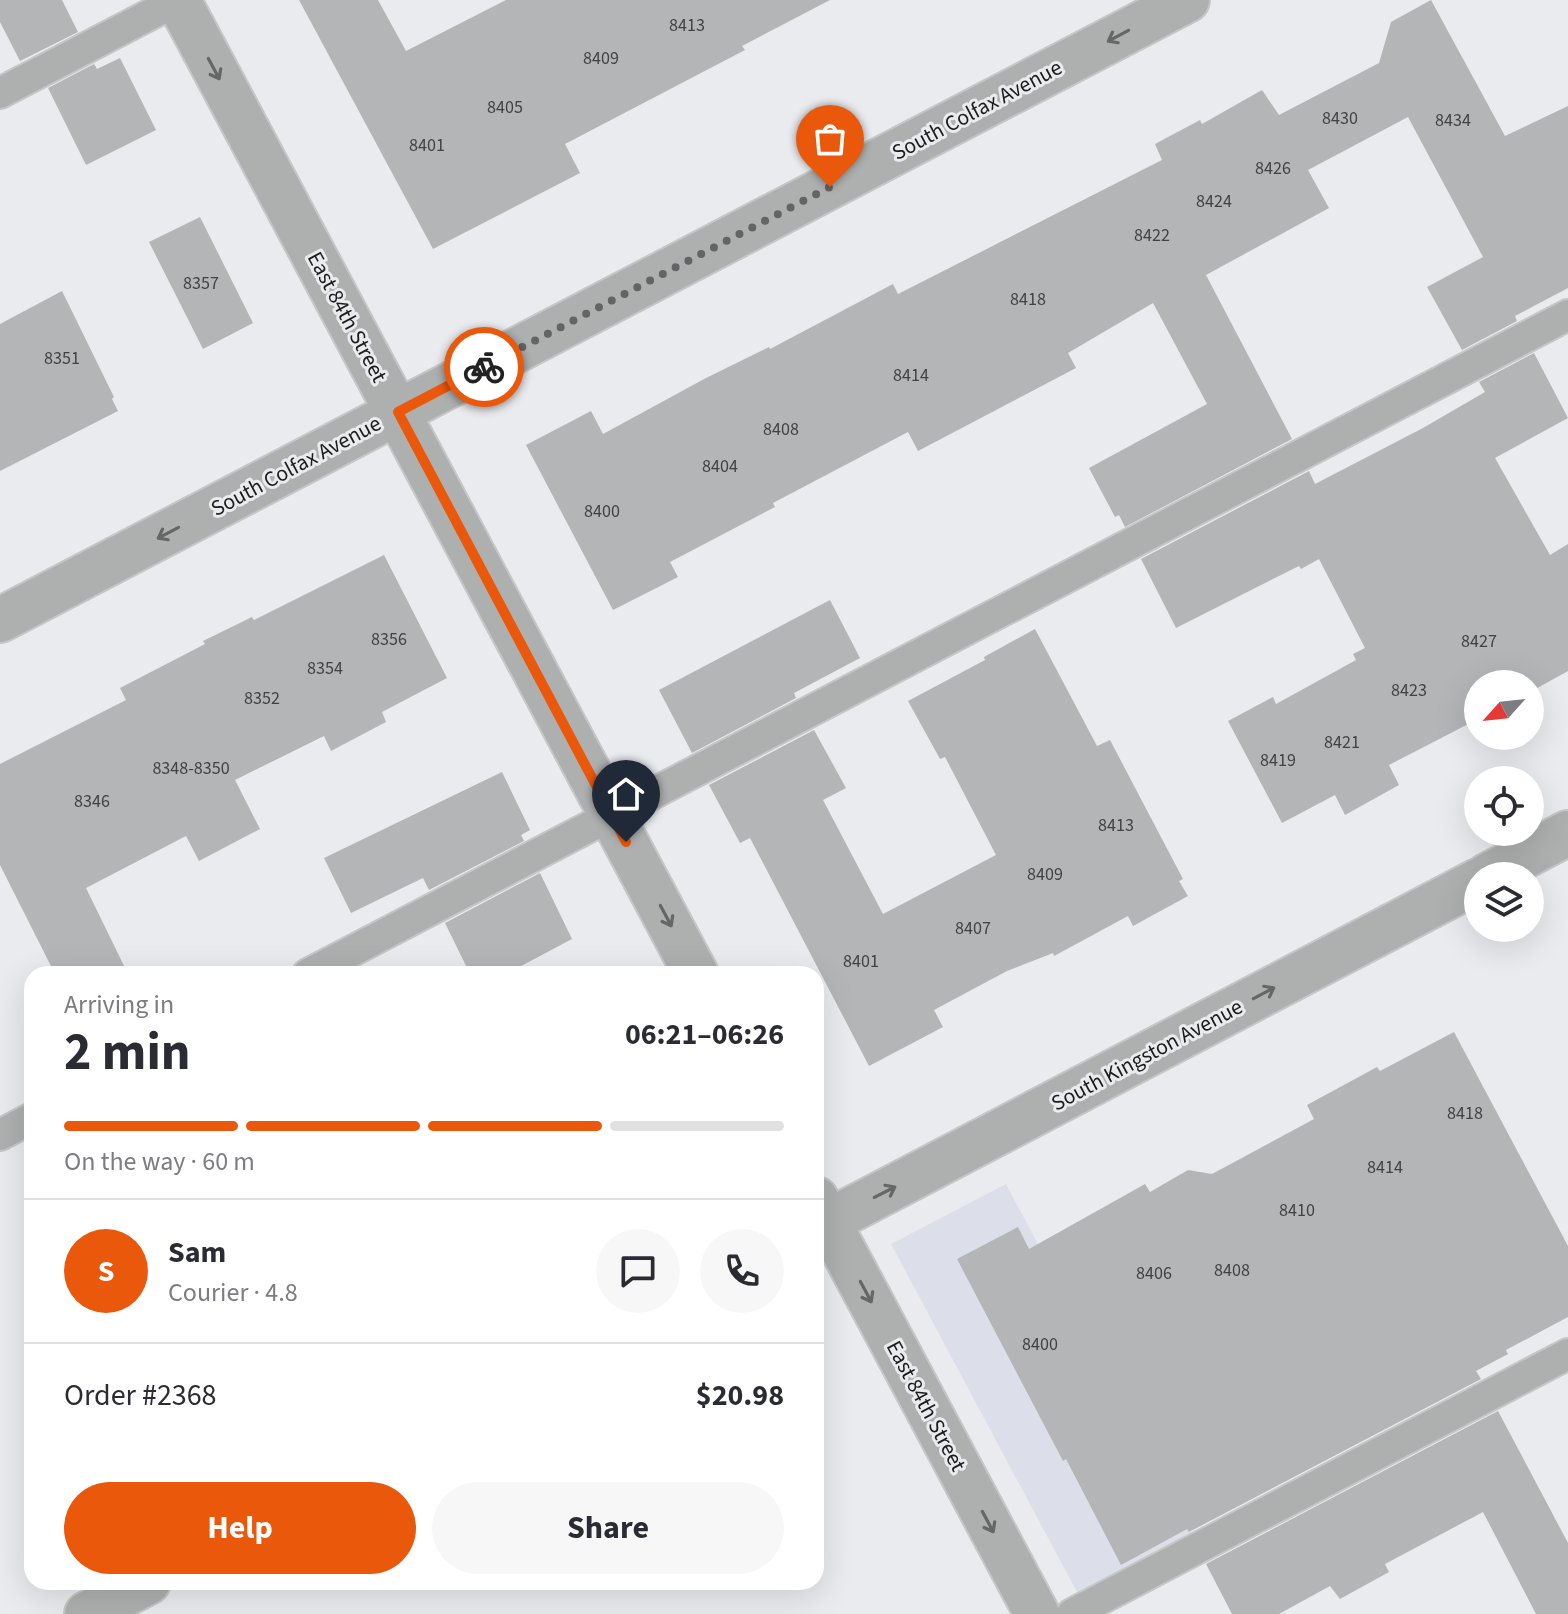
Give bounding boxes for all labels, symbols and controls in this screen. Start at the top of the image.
house number: 8413 [669,13,705,38]
one-way arrow [1107,29,1131,45]
house number: 8409 [583,46,619,71]
street label: South Colfax Avenue [886,52,1068,168]
one-way arrow [207,56,223,80]
house number: 8405 [487,95,523,120]
pin [796,105,864,187]
house number: 8430 [1322,106,1358,131]
house number: 8434 [1435,108,1471,133]
icon: bag [808,117,852,161]
house number: 8401 [409,133,445,158]
house number: 8426 [1255,156,1291,181]
house number: 8424 [1196,189,1232,214]
house number: 8422 [1134,223,1170,248]
street label: East 84th Street [299,246,395,389]
house number: 8357 [183,271,219,296]
house number: 8418 [1010,287,1046,312]
courier [444,327,524,407]
icon: bike [462,345,506,389]
house number: 8351 [44,346,80,371]
house number: 8414 [893,363,929,388]
street label: South Colfax Avenue [205,408,387,524]
house number: 8408 [763,417,799,442]
house number: 8404 [702,454,738,479]
house number: 8400 [584,499,620,524]
one-way arrow [157,525,181,541]
house number: 8356 [371,627,407,652]
house number: 8427 [1461,629,1497,654]
house number: 8354 [307,656,343,681]
north arrow [1464,670,1544,750]
map controls [1464,670,1544,942]
house number: 8423 [1391,678,1427,703]
house number: 8352 [244,686,280,711]
house number: 8421 [1324,730,1360,755]
house number: 8419 [1260,748,1296,773]
house number: 8348-8350 [152,756,230,781]
pin [592,760,660,842]
button: locate [1464,766,1544,846]
icon: home [604,772,648,816]
house number: 8346 [74,789,110,814]
house number: 8413 [1098,813,1134,838]
house number: 8409 [1027,862,1063,887]
button: layers [1464,862,1544,942]
one-way arrow [658,904,674,927]
house number: 8407 [955,916,991,941]
house number: 8401 [843,949,879,974]
one-way arrow [1252,985,1275,1001]
text: Arriving in [64,986,174,1023]
street label: South Kingston Avenue [1046,991,1249,1119]
text: 06:21–06:26 [625,1013,784,1056]
text: 2 min [64,1016,191,1090]
house number: 8418 [1447,1101,1483,1126]
text: On the way · 60 m [64,1143,255,1180]
house number: 8414 [1367,1155,1403,1180]
one-way arrow [873,1184,897,1200]
house number: 8410 [1279,1198,1315,1223]
button: chat [596,1229,680,1313]
button: phone [700,1229,784,1313]
text: Sam [168,1231,226,1274]
text: S [98,1250,114,1293]
house number: 8408 [1214,1258,1250,1283]
house number: 8406 [1136,1261,1172,1286]
text: Courier · 4.8 [168,1274,298,1311]
one-way arrow [858,1280,874,1304]
house number: 8400 [1022,1332,1058,1357]
street label: East 84th Street [878,1335,974,1478]
text: Order #2368 [64,1374,217,1417]
text: $20.98 [696,1374,784,1417]
button: Help [64,1482,416,1574]
button: Share [432,1482,784,1574]
one-way arrow [981,1509,996,1533]

